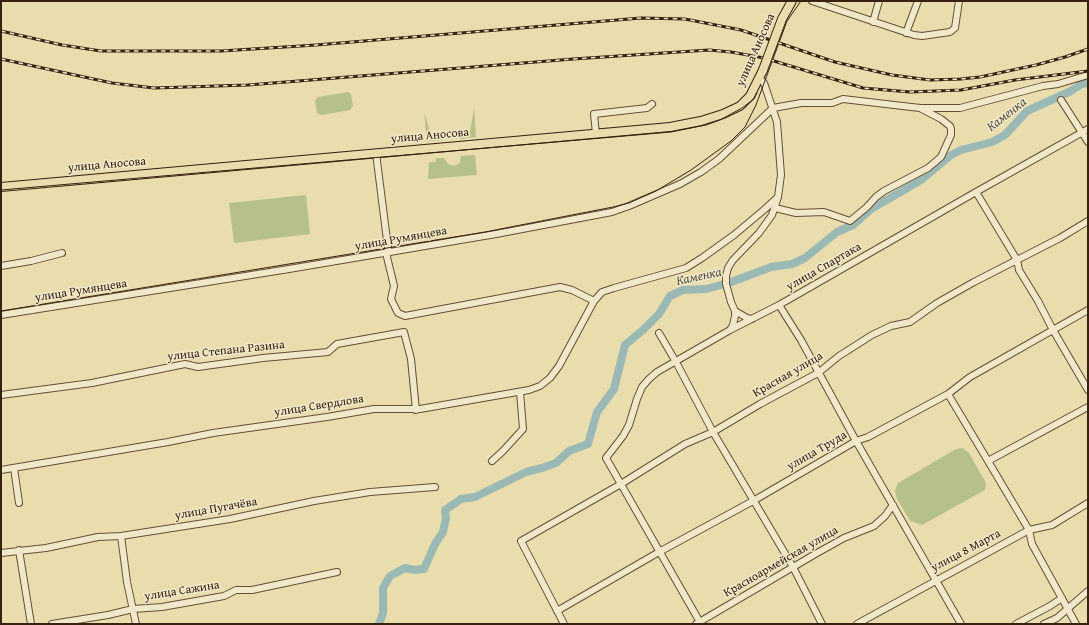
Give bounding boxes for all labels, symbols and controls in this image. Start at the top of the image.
street label: улица Аносова [733,11,779,89]
water label: Каменка [984,95,1030,135]
street label: улица Аносова [390,125,470,147]
street label: улица Аносова [67,154,147,176]
street label: улица Румянцева [354,224,448,254]
street label: улица Спартака [784,240,864,294]
water label: Каменка [675,265,723,289]
street label: улица Румянцева [34,277,128,305]
street label: улица Степана Разина [167,338,285,364]
street label: Красная улица [750,349,826,401]
street label: улица Свердлова [273,392,365,420]
street label: улица Труда [785,428,849,474]
street label: улица Пугачёва [174,495,258,523]
street label: Красноармейская улица [721,523,841,601]
street label: улица 8 Марта [929,527,1003,575]
street label: улица Сажина [143,578,221,604]

